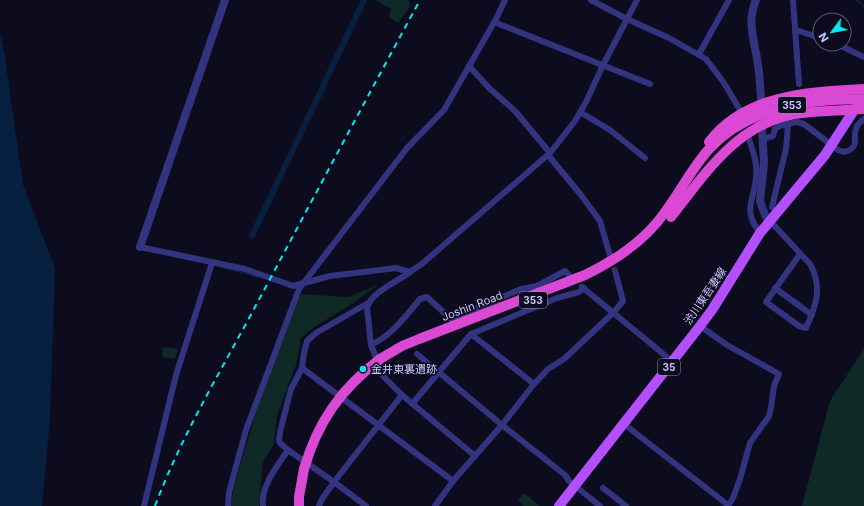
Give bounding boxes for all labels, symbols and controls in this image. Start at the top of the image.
north arrow [812,12,852,52]
text: N [815,30,832,45]
road number: 353 [778,97,806,113]
street label: 渋川東吾妻線 [681,265,729,327]
street label: Joshin Road [440,288,504,324]
road number: 353 [519,292,547,308]
road number: 35 [658,359,680,375]
place label: 金井東裏遺跡 [371,362,437,376]
marker: 金井東裏遺跡 [358,364,368,374]

